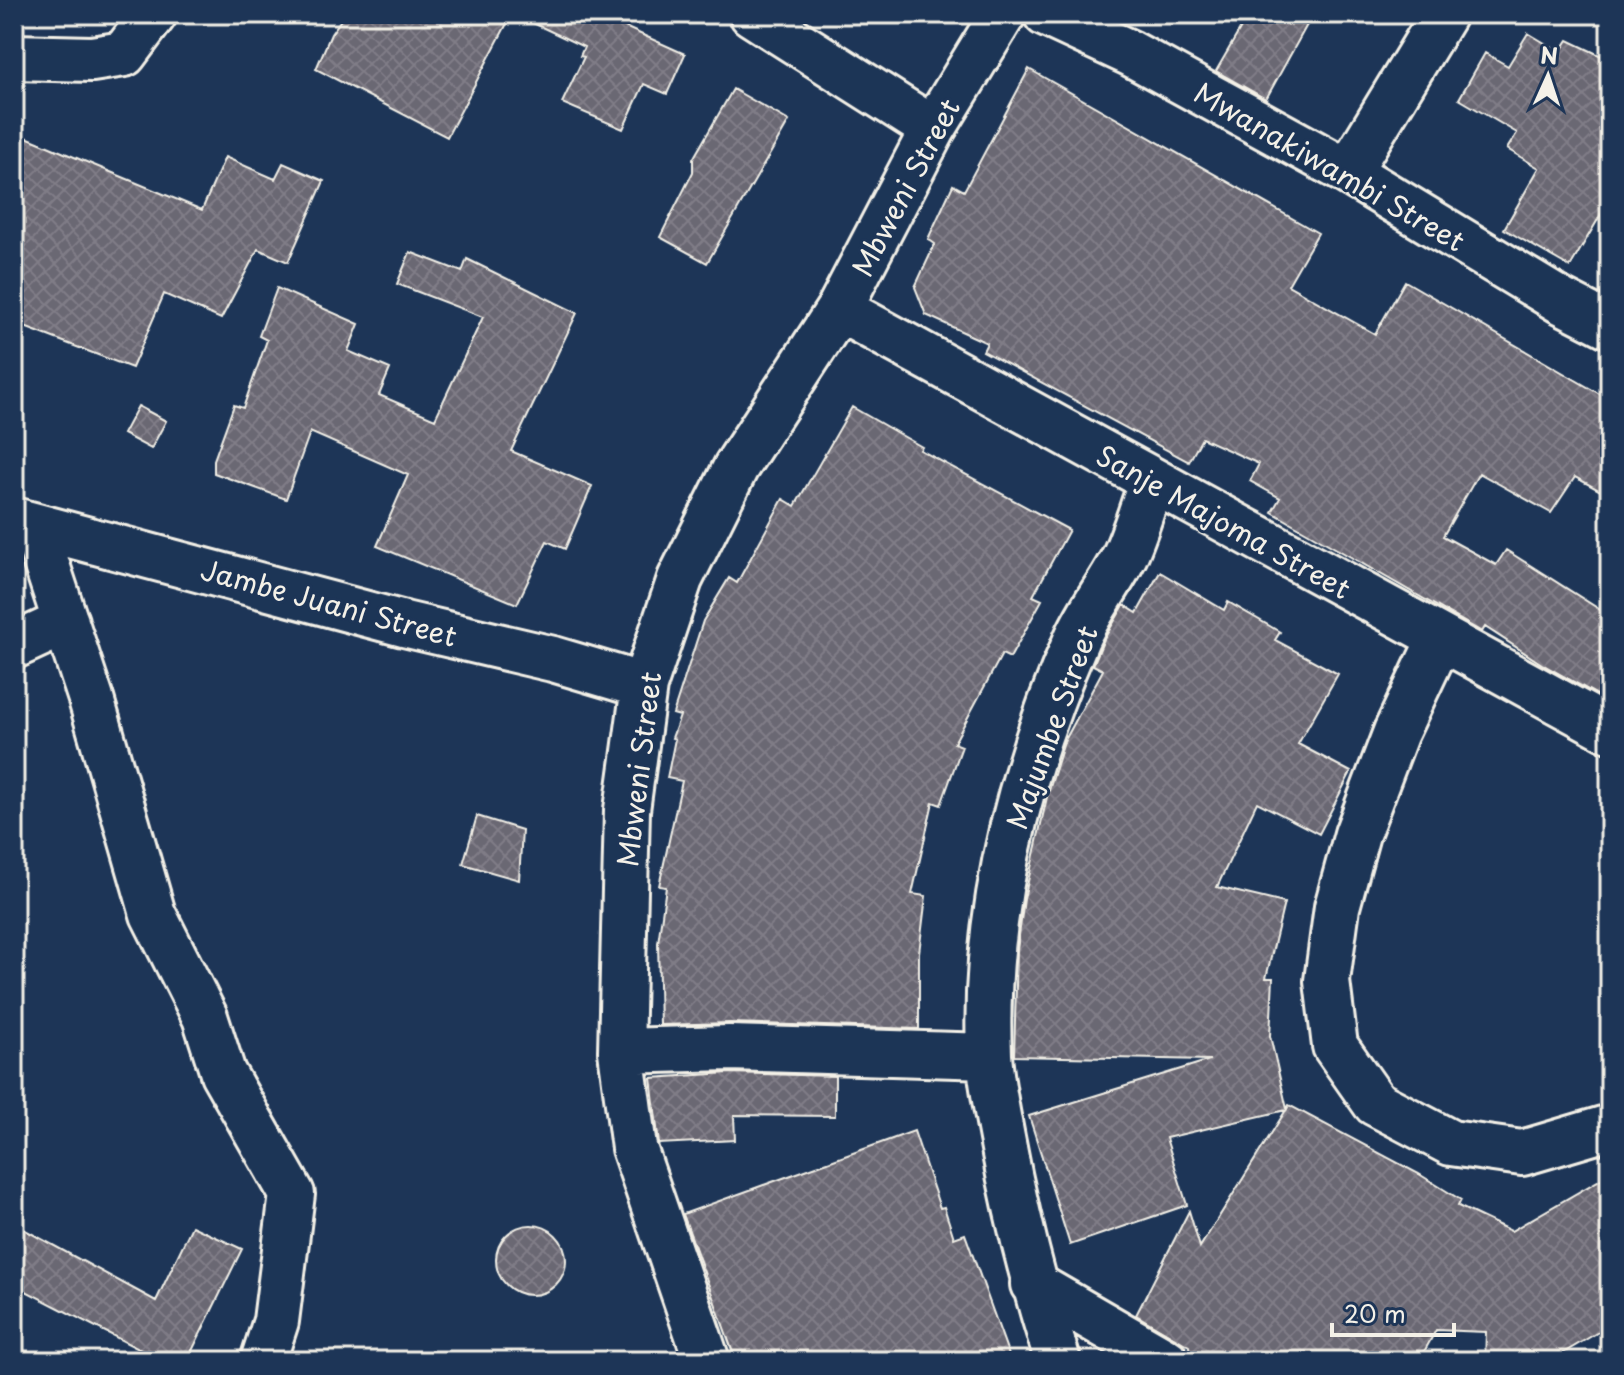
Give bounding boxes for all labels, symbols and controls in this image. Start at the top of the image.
north arrow [1508,36,1588,116]
text: N [1540,38,1559,71]
street label: Mwanakiwambi Street [1187,71,1473,261]
street label: Mbweni Street [840,90,970,284]
street label: Sanje Majoma Street [1089,433,1359,609]
street label: Jambe Juani Street [196,547,462,657]
street label: Majumbe Street [994,619,1108,835]
street label: Mbweni Street [605,669,671,869]
scale bar [1332,1287,1454,1337]
text: 20 m [1344,1295,1406,1331]

